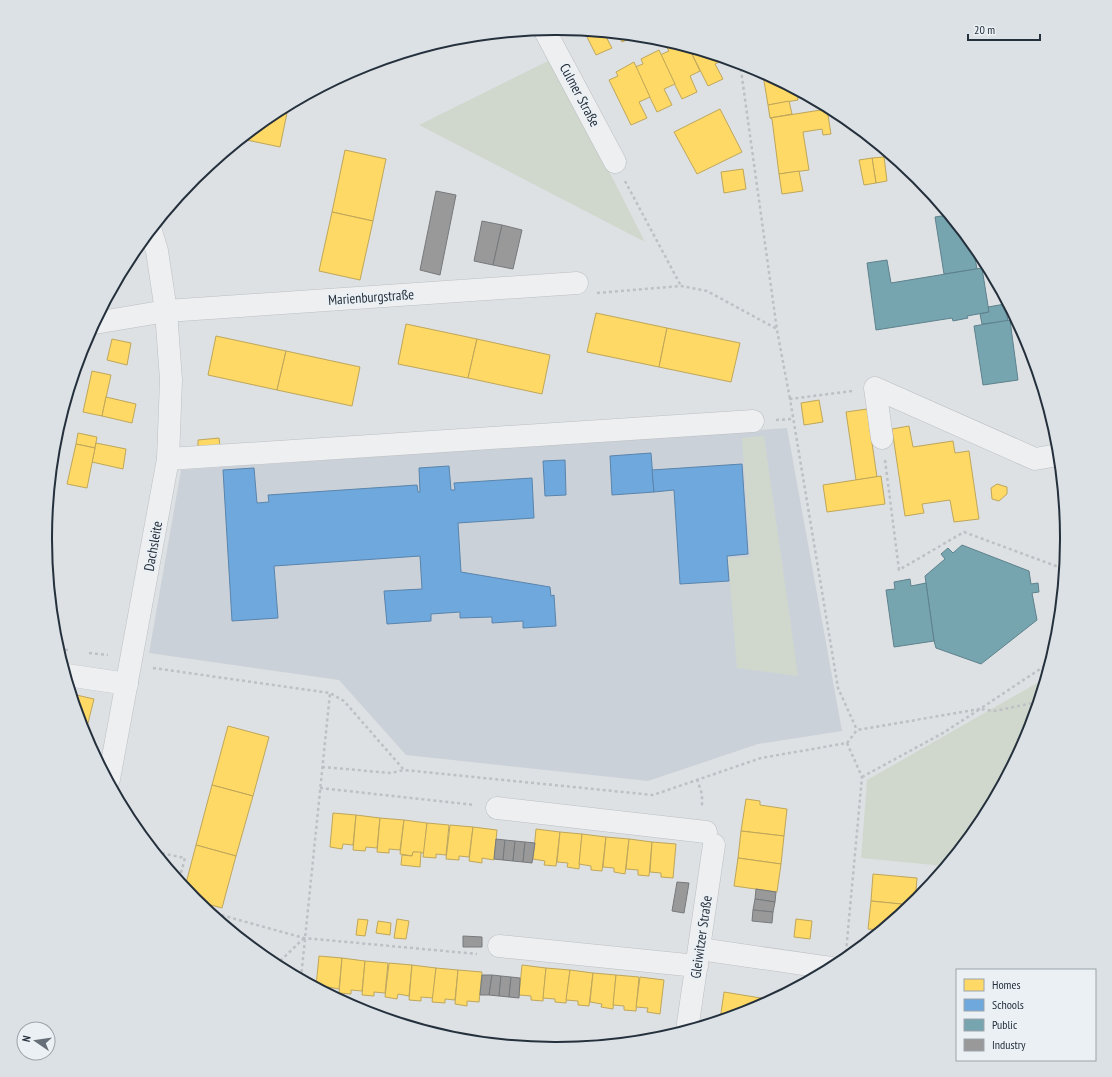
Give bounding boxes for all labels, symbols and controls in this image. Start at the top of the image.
scale bar [968,16,1040,42]
text: 20 m [974,22,995,37]
street label: Culmer Straße [556,60,604,130]
street label: Marienburgstraße [327,285,415,309]
street label: Dachsleite [140,519,166,572]
street label: Gleiwitzer Straße [686,894,716,980]
legend [956,969,1096,1061]
text: Homes [992,977,1020,992]
text: Schools [992,997,1024,1012]
text: Public [992,1017,1018,1032]
north arrow [16,1021,56,1061]
text: N [19,1034,34,1043]
text: Industry [992,1037,1026,1052]

